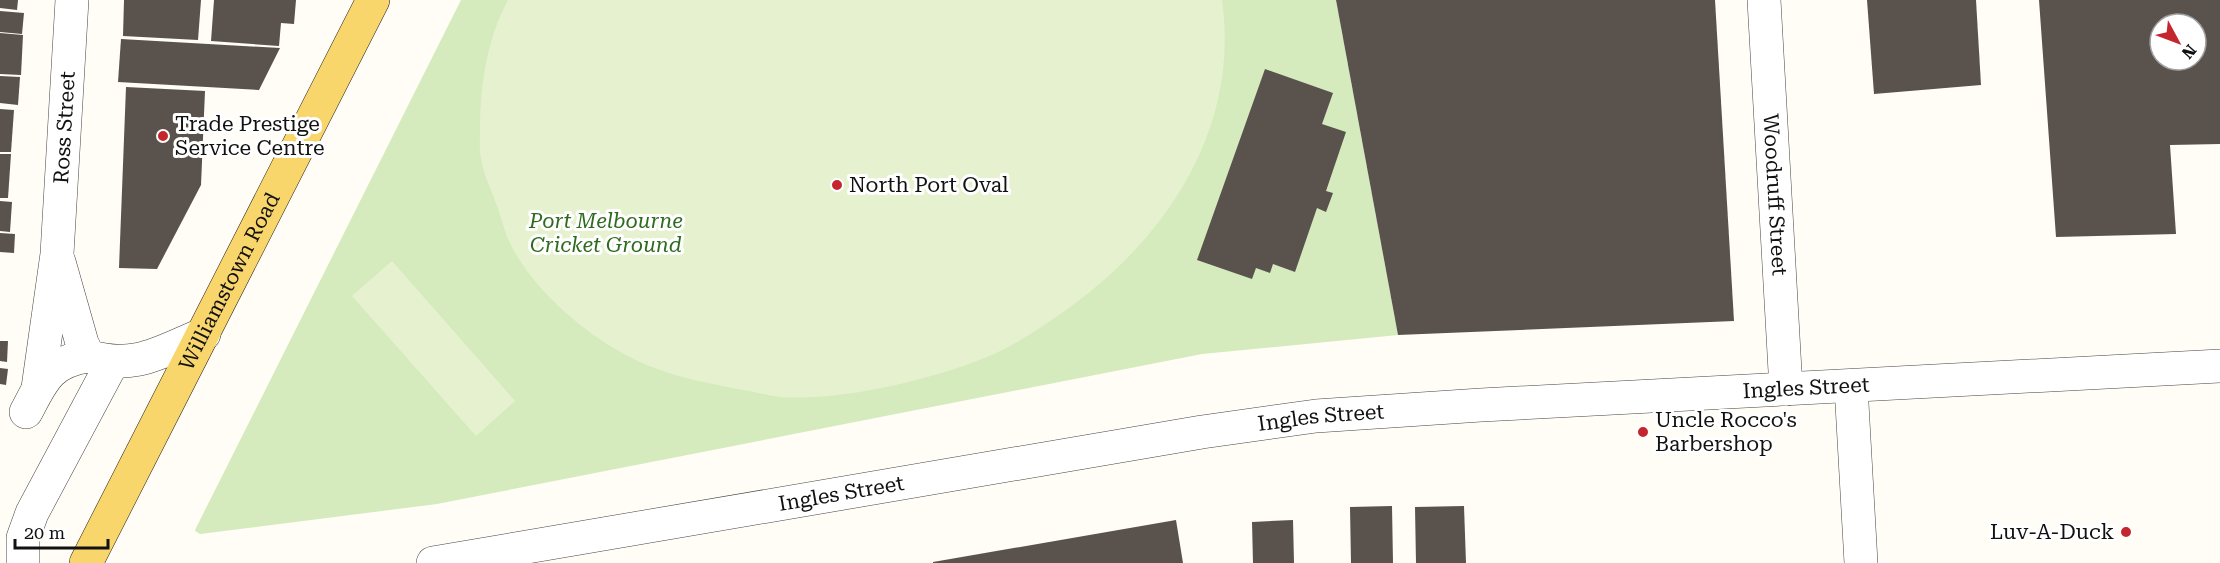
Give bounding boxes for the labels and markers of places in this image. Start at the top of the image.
place label: Trade Prestige Service Centre [175,112,324,160]
marker: Trade Prestige Service Centre [156,129,170,143]
place label: North Port Oval [849,173,1009,197]
marker: North Port Oval [830,178,844,192]
place label: Uncle Rocco's Barbershop [1655,408,1797,456]
marker: Uncle Rocco's Barbershop [1636,425,1650,439]
place label: Luv-A-Duck [1990,520,2114,544]
marker: Luv-A-Duck [2119,525,2133,539]

